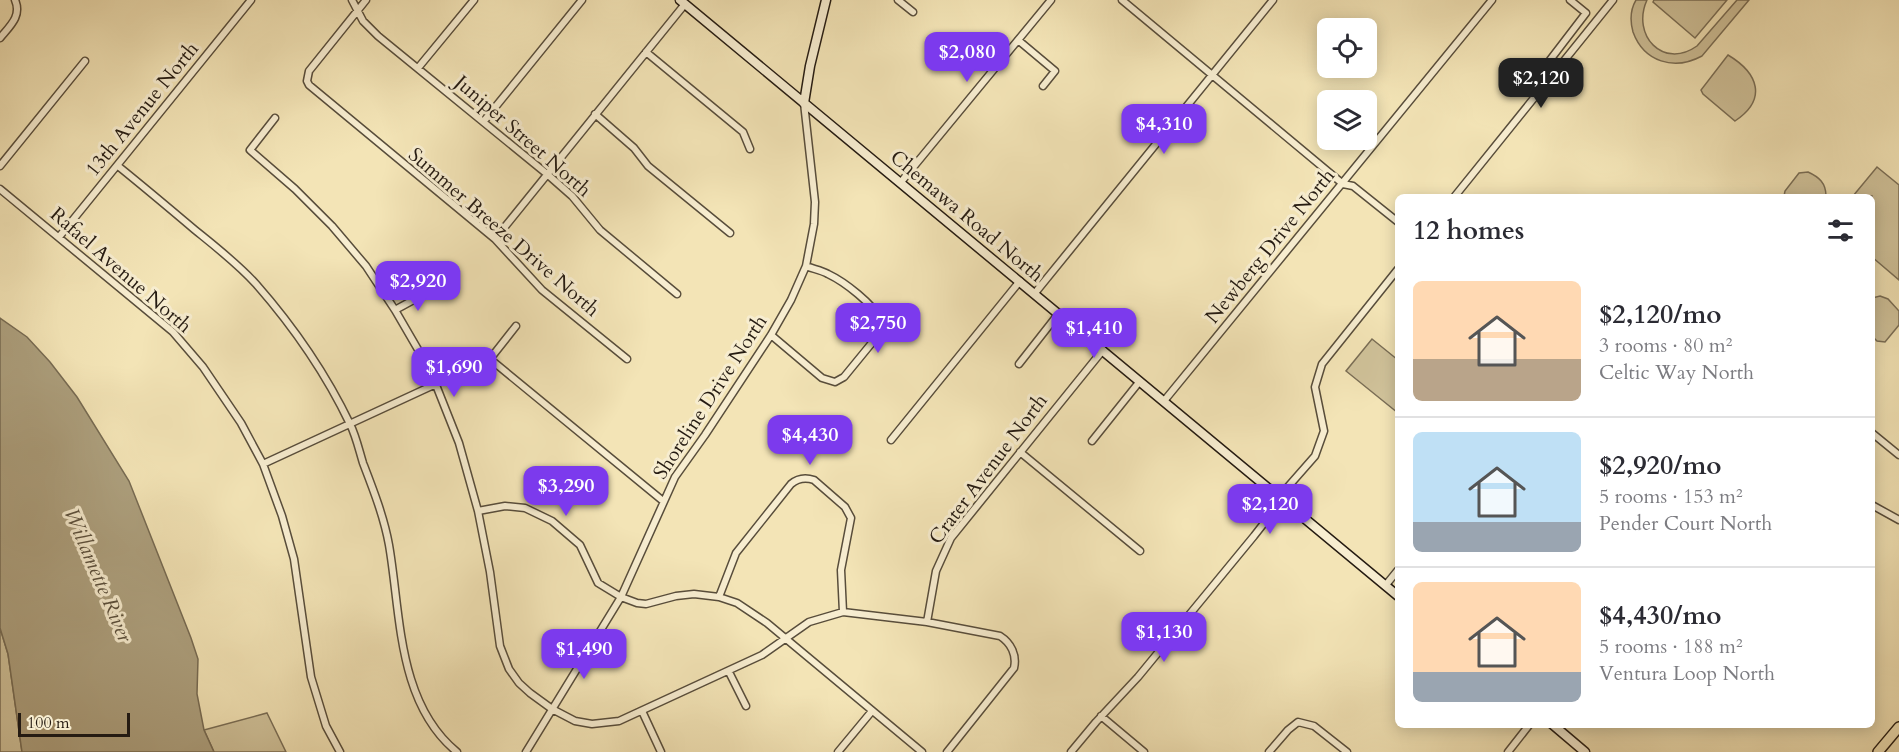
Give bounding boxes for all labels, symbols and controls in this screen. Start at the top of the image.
map controls [1317,18,1377,150]
button: locate [1317,18,1377,78]
pin: $2,080 [918,32,1016,83]
street label: 13th Avenue North [79,36,205,182]
text: $2,080 [938,38,996,65]
pin: $2,120 [1492,58,1590,109]
text: $2,120 [1512,64,1570,91]
street label: Juniper Street North [447,67,597,203]
button: layers [1317,90,1377,150]
pin: $4,310 [1115,104,1213,155]
text: $4,310 [1135,110,1193,137]
street label: Summer Breeze Drive North [403,141,605,323]
street label: Chemawa Road North [884,144,1050,288]
street label: Newberg Drive North [1199,163,1341,329]
street label: Rafael Avenue North [44,201,198,339]
text: 12 homes [1413,213,1524,248]
icon: filters [1824,214,1857,247]
pin: $2,920 [369,261,467,312]
text: $2,920 [389,267,447,294]
text: $2,120/mo [1599,297,1722,332]
pin: $2,750 [829,303,927,354]
icon: home [1461,305,1533,377]
pin: $1,410 [1045,308,1143,359]
text: $2,750 [849,309,907,336]
street label: Shoreline Drive North [647,310,773,484]
text: $1,410 [1065,314,1123,341]
text: 3 rooms · 80 m² [1599,332,1732,359]
pin: $1,690 [405,347,503,398]
text: $1,690 [425,353,483,380]
text: Celtic Way North [1599,359,1754,386]
street label: Crater Avenue North [922,388,1054,550]
pin: $4,430 [761,415,859,466]
text: $4,430 [781,421,839,448]
text: $2,920/mo [1599,448,1722,483]
icon: home [1461,456,1533,528]
pin: $3,290 [517,466,615,517]
text: $3,290 [537,472,595,499]
text: 5 rooms · 153 m² [1599,483,1743,510]
pin: $2,120 [1221,484,1319,535]
text: $2,120 [1241,490,1299,517]
water label: Willamette River [57,504,140,647]
text: Pender Court North [1599,510,1772,537]
text: $4,430/mo [1599,598,1722,633]
icon: home [1461,606,1533,678]
pin: $1,130 [1115,612,1213,663]
text: $1,130 [1135,618,1193,645]
pin: $1,490 [535,629,633,680]
text: 5 rooms · 188 m² [1599,633,1743,660]
text: $1,490 [555,635,613,662]
text: Ventura Loop North [1599,660,1775,687]
scale bar [18,710,130,738]
text: 100 m [27,712,69,734]

